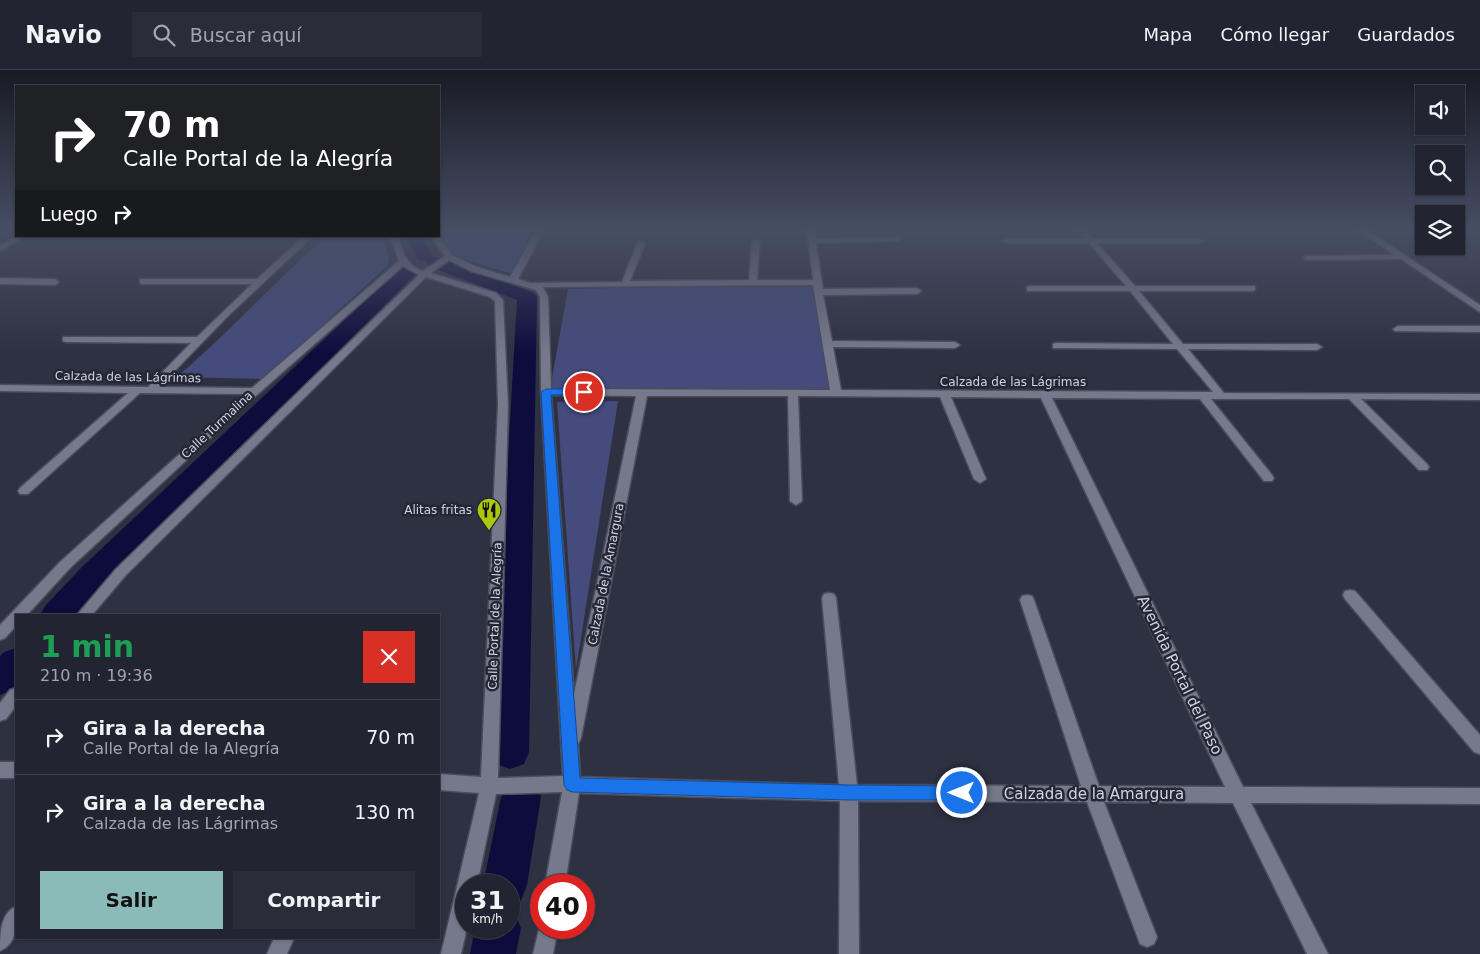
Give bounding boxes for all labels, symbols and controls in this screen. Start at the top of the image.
search box [132,12,482,57]
text: Navio [25,21,102,49]
icon: search [150,21,178,49]
text: Buscar aquí [190,24,302,46]
text: Mapa [1143,24,1192,45]
text: Cómo llegar [1220,24,1329,45]
text: Guardados [1357,24,1455,45]
map controls [1415,85,1465,255]
button: sound [1415,85,1465,135]
icon: right [40,105,105,170]
text: 70 m [123,105,220,145]
button: search [1415,145,1465,195]
text: Calle Portal de la Alegría [123,146,393,171]
icon: right [108,200,136,228]
text: Luego [40,203,98,225]
button: layers [1415,205,1465,255]
street label: Calzada de las Lágrimas [55,369,201,385]
pin [563,371,605,413]
street label: Calzada de las Lágrimas [940,375,1086,389]
icon: arrive [570,378,598,406]
street label: Calle Turmalina [179,388,255,462]
restaurant icon: Alitas fritas [476,497,502,531]
street label: Calzada de la Amargura [585,502,627,646]
place label: Alitas fritas [404,503,472,517]
street label: Calle Portal de la Alegría [485,542,505,690]
street label: Avenida Portal del Paso [1134,593,1226,757]
text: 1 min [40,629,134,664]
button: close [363,631,415,683]
text: 210 m · 19:36 [40,666,153,685]
text: Gira a la derecha [83,717,266,739]
icon: right [40,723,68,751]
text: 70 m [366,726,415,748]
text: Calle Portal de la Alegría [83,739,280,758]
position arrow [935,766,987,818]
street label: Calzada de la Amargura [1004,785,1184,803]
text: Gira a la derecha [83,792,266,814]
icon: right [40,798,68,826]
text: 130 m [354,801,415,823]
text: Calzada de las Lágrimas [83,814,278,833]
button: Salir [40,871,223,929]
button: Compartir [233,871,415,929]
speed limit sign: 40 [530,874,595,939]
text: 31 [470,886,505,915]
text: km/h [472,912,503,926]

